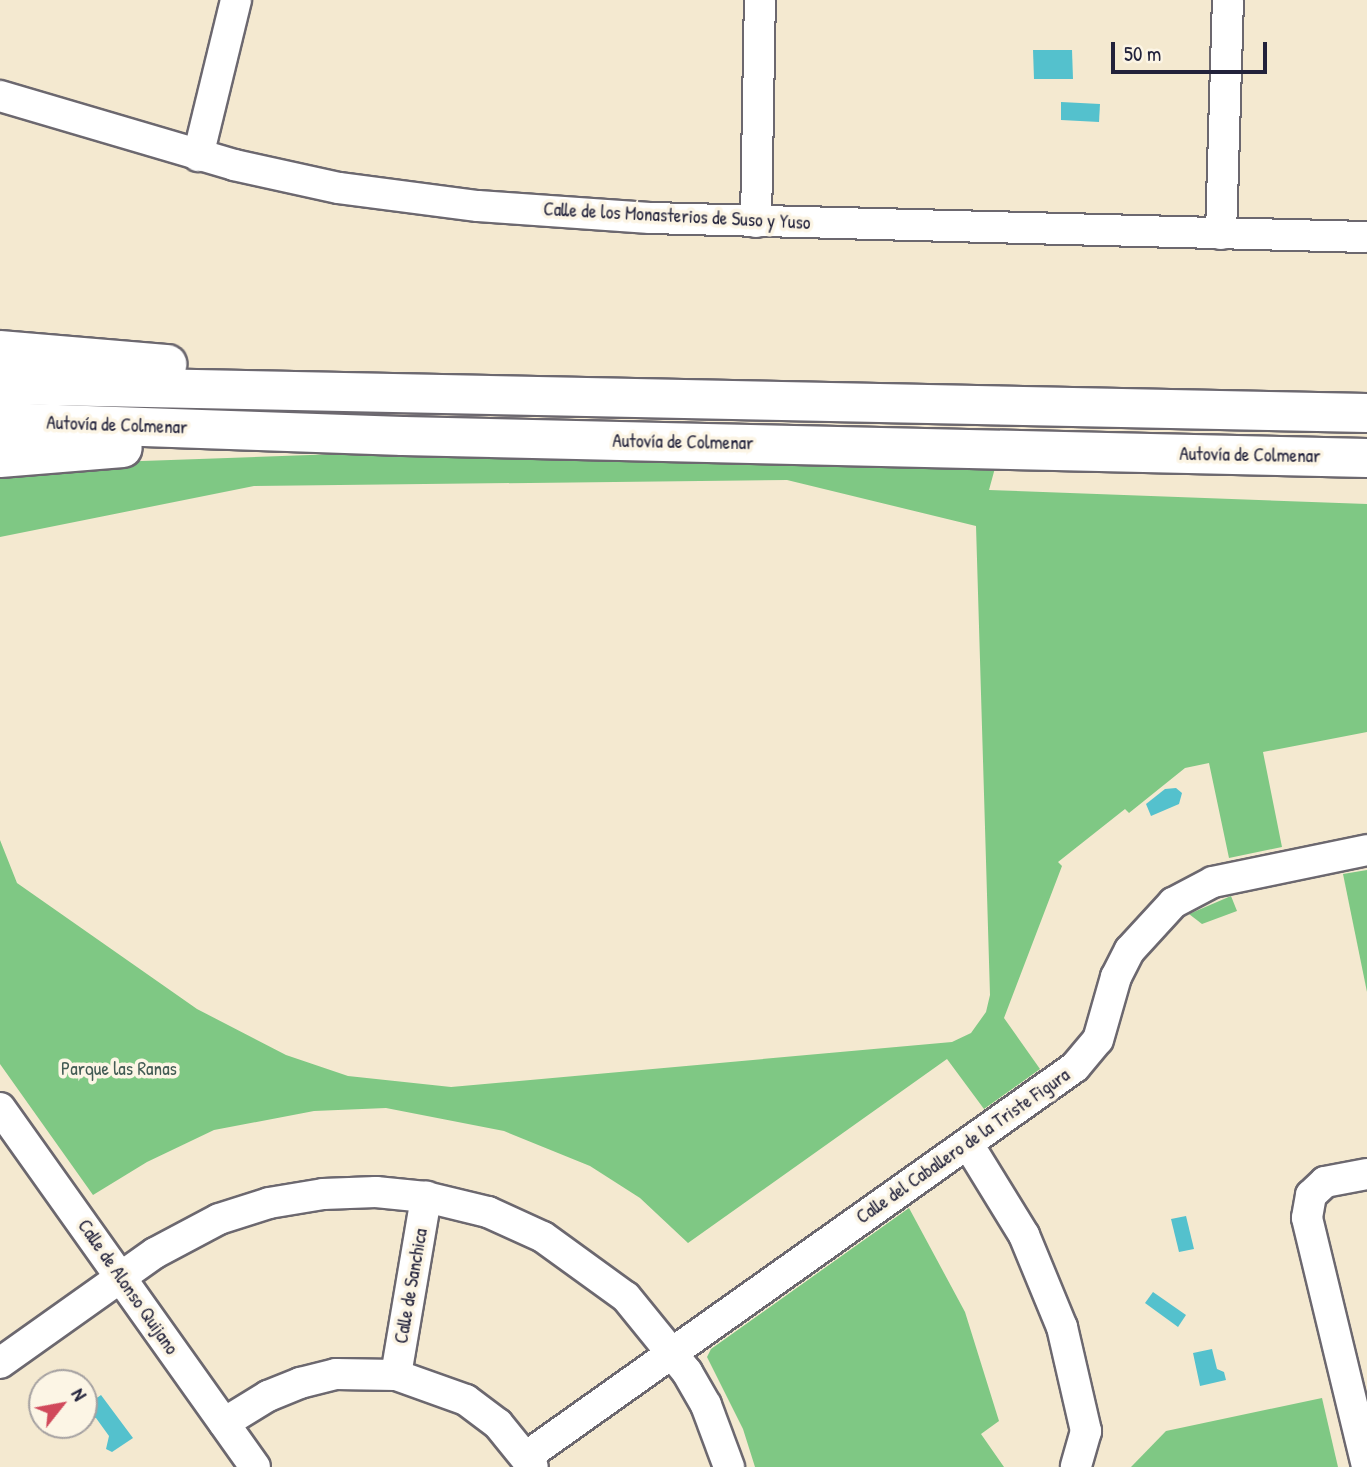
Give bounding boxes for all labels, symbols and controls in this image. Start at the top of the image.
scale bar [1115,28,1271,72]
text: 50 m [1124,39,1161,68]
street label: Calle de los Monasterios de Suso y Yuso [543,198,811,234]
street label: Autovía de Colmenar [46,411,188,439]
street label: Autovía de Colmenar [612,429,754,455]
street label: Autovía de Colmenar [1179,442,1321,468]
park label: Parque las Ranas [61,1058,177,1080]
street label: Calle del Caballero de la Triste Figura [852,1063,1074,1229]
street label: Calle de Alonso Quijano [73,1215,183,1359]
street label: Calle de Sanchica [390,1227,432,1345]
north arrow [28,1369,98,1439]
text: N [66,1383,93,1405]

